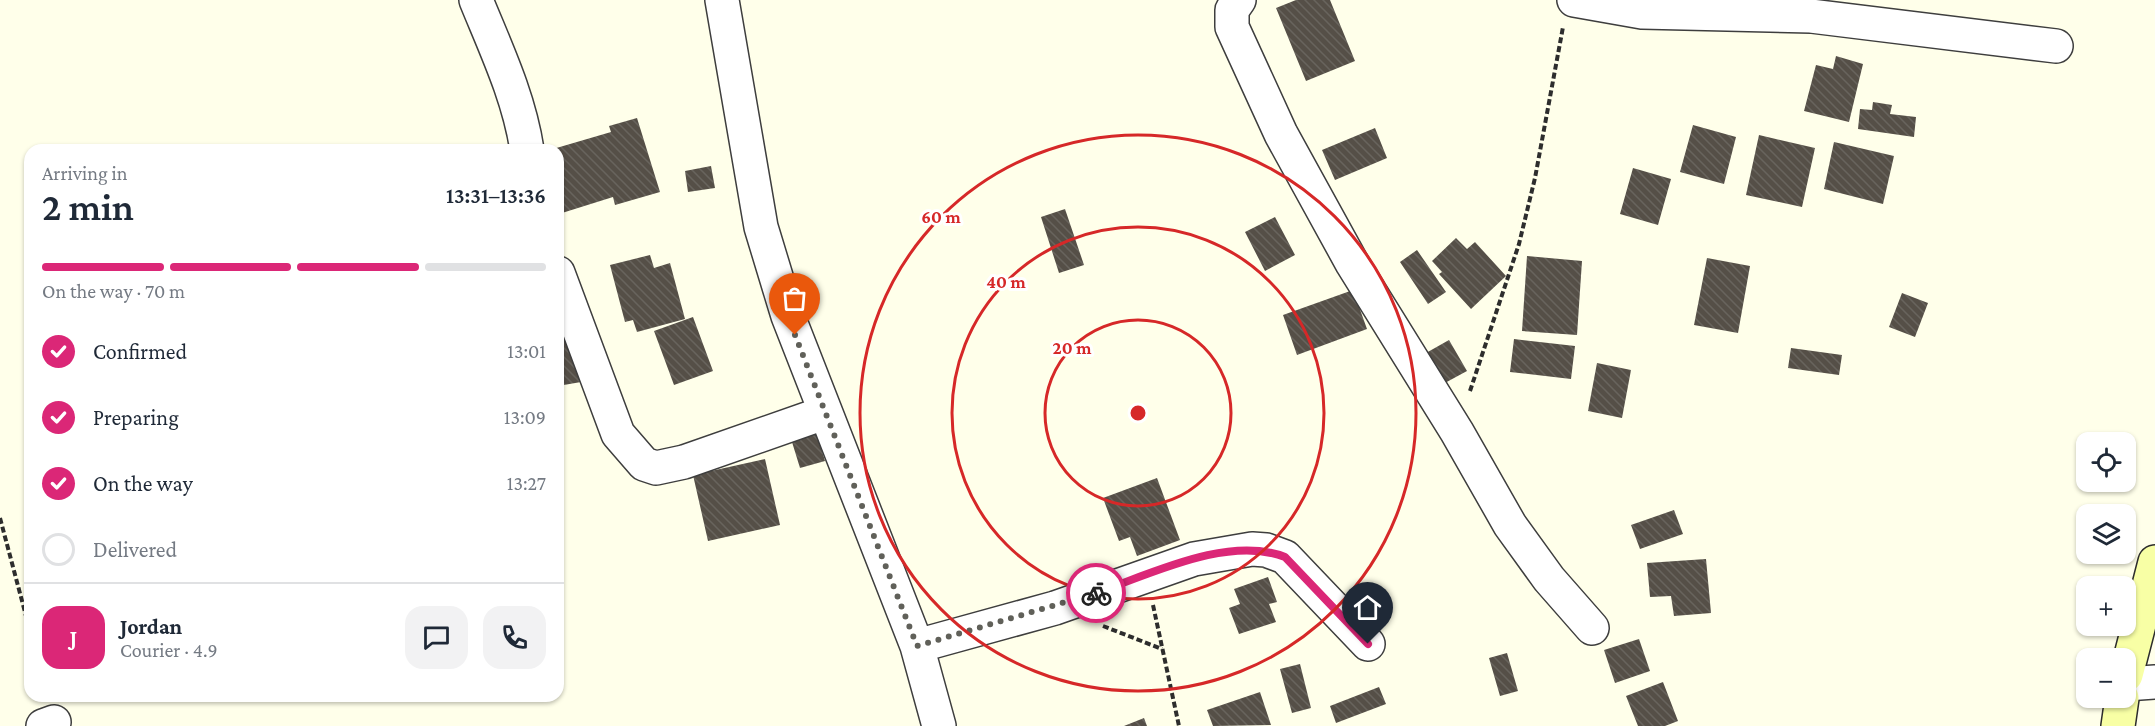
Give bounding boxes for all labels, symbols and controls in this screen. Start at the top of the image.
text: Arriving in [42,162,127,184]
text: 13:31–13:36 [446,183,546,208]
text: 2 min [42,185,134,228]
text: 60 m [921,207,961,227]
text: 40 m [986,272,1026,292]
pin [769,273,820,335]
text: On the way · 70 m [42,280,185,302]
icon: bag [778,282,811,315]
icon: check [42,335,75,368]
text: 20 m [1053,338,1092,358]
text: Confirmed [93,339,187,364]
text: 13:01 [507,340,546,362]
icon: check [42,401,75,434]
centre of rings [1128,403,1148,423]
text: Preparing [93,405,179,430]
text: 13:09 [504,406,546,428]
map controls [2076,432,2136,708]
button: locate [2076,432,2136,492]
icon: check [42,467,75,500]
text: On the way [93,471,193,496]
text: 13:27 [507,472,546,494]
button: layers [2076,504,2136,564]
text: Delivered [93,537,177,562]
courier [1066,563,1126,623]
button: + [2076,576,2136,636]
icon: bike [1080,577,1113,610]
pin [1342,582,1393,644]
icon: home [1351,591,1384,624]
button: chat [405,606,468,669]
button: phone [483,606,546,669]
text: Jordan [120,614,182,639]
text: J [70,625,77,650]
text: Courier · 4.9 [120,639,218,661]
button: − [2076,648,2136,708]

